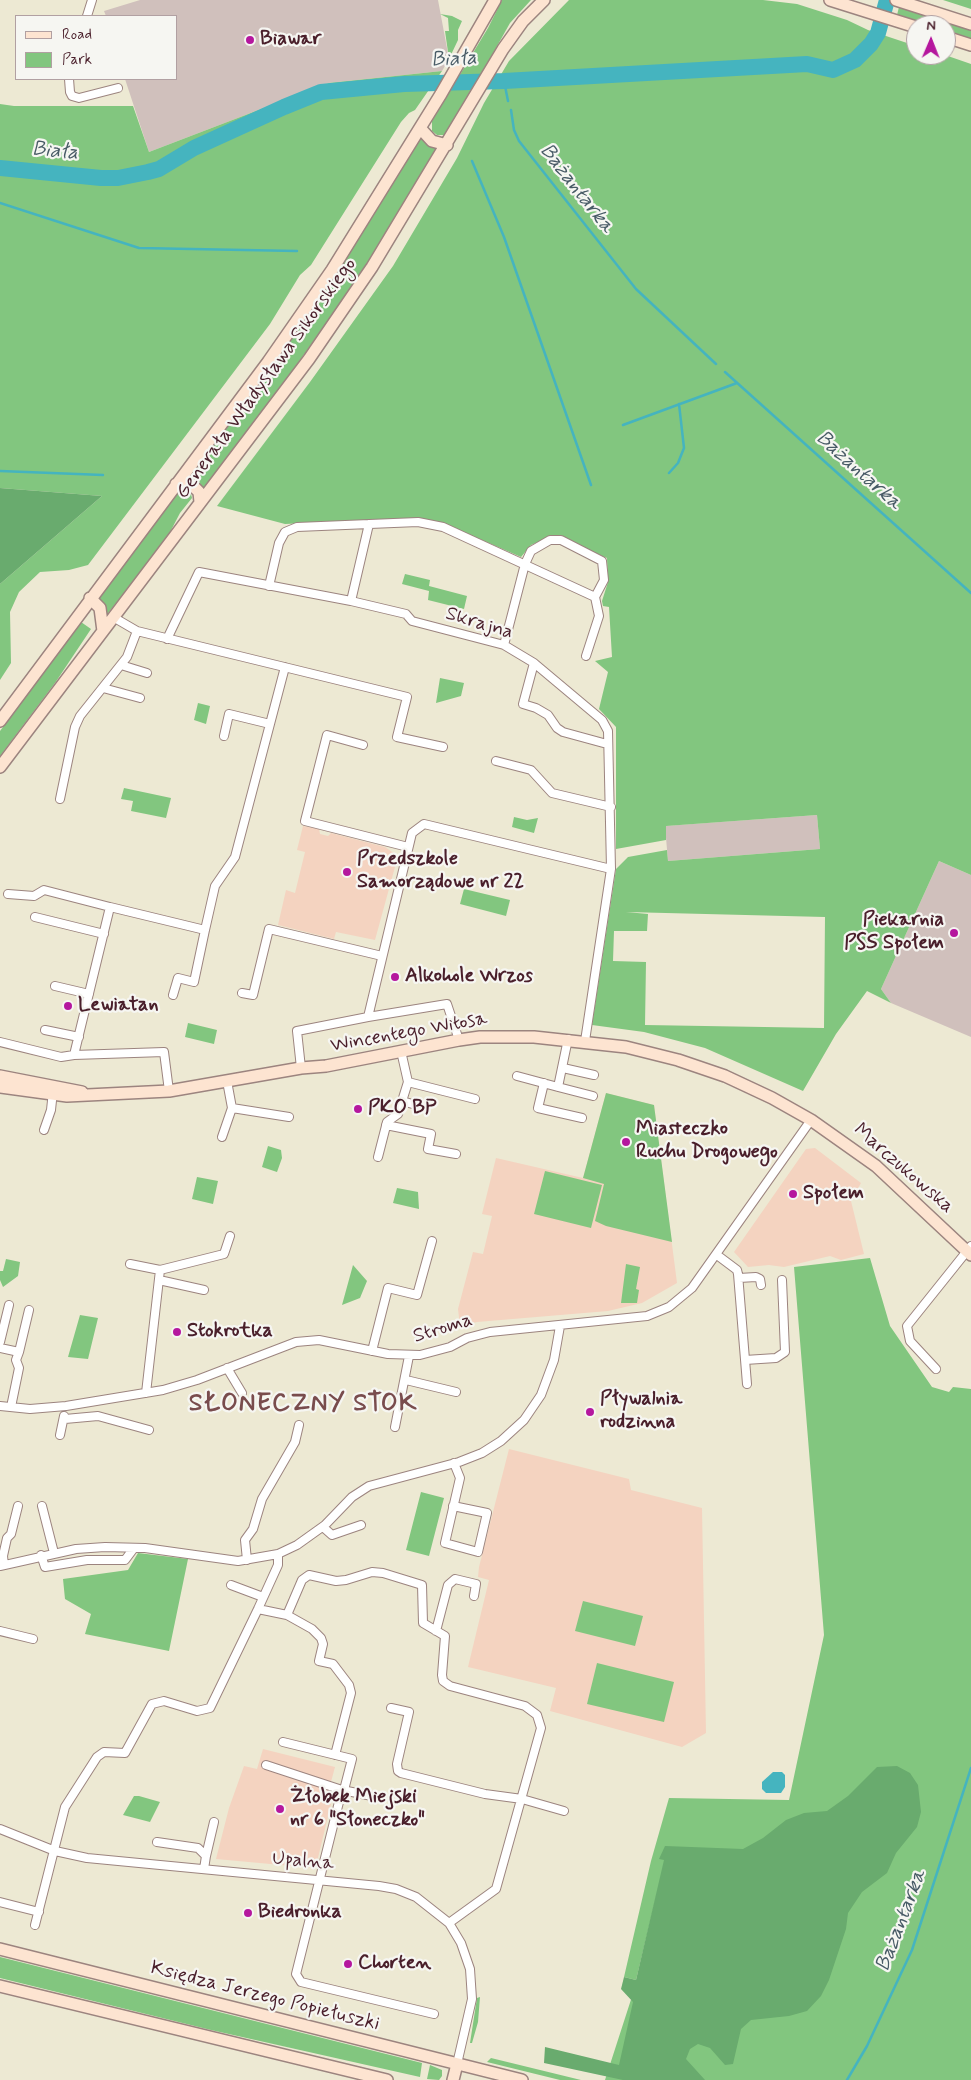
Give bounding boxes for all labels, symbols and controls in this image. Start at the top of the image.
legend [15,15,178,80]
north arrow [906,15,956,65]
text: N [926,17,936,35]
text: Road [62,25,92,45]
place label: Biawar [260,28,321,52]
marker: Biawar [244,34,256,46]
water label: Biała [430,46,478,74]
text: Park [62,50,92,70]
water label: Biała [31,137,79,167]
water label: Bażantarka [533,139,619,239]
street label: Generała Władysława Sikorskiego [171,254,363,504]
water label: Bażantarka [810,426,906,516]
street label: Skrajna [442,602,516,646]
place label: Przedszkole Samorządowe nr 22 [357,848,524,895]
marker: Przedszkole Samorządowe nr 22 [341,866,353,878]
place label: Piekarnia PSS Społem [844,909,944,956]
marker: Piekarnia PSS Społem [948,927,960,939]
place label: Alkohole Wrzos [405,965,533,989]
marker: Alkohole Wrzos [389,971,401,983]
place label: Lewiatan [78,994,158,1018]
marker: Lewiatan [62,1000,74,1012]
street label: Wincentego Witosa [329,1007,489,1059]
place label: PKO BP [368,1097,436,1121]
marker: PKO BP [352,1103,364,1115]
place label: Miasteczko Ruchu Drogowego [636,1118,778,1165]
street label: Marczukowska [848,1119,958,1219]
marker: Miasteczko Ruchu Drogowego [620,1136,632,1148]
place label: Społem [803,1182,864,1206]
marker: Społem [787,1188,799,1200]
street label: Stroma [410,1309,476,1349]
place label: Stokrotka [187,1320,273,1344]
marker: Stokrotka [171,1326,183,1338]
place label: Pływalnia rodzinna [600,1388,682,1435]
district label: SŁONECZNY STOK [189,1390,417,1420]
marker: Pływalnia rodzinna [584,1406,596,1418]
place label: Żłobek Miejski nr 6 "Słoneczko" [290,1786,425,1833]
marker: Żłobek Miejski nr 6 "Słoneczko" [274,1803,286,1815]
street label: Upalna [271,1847,335,1877]
water label: Bażantarka [871,1867,933,1975]
place label: Biedronka [258,1901,342,1925]
marker: Biedronka [242,1907,254,1919]
place label: Chorten [358,1952,431,1976]
street label: Księdza Jerzego Popiełuszki [148,1957,382,2037]
marker: Chorten [342,1958,354,1970]

